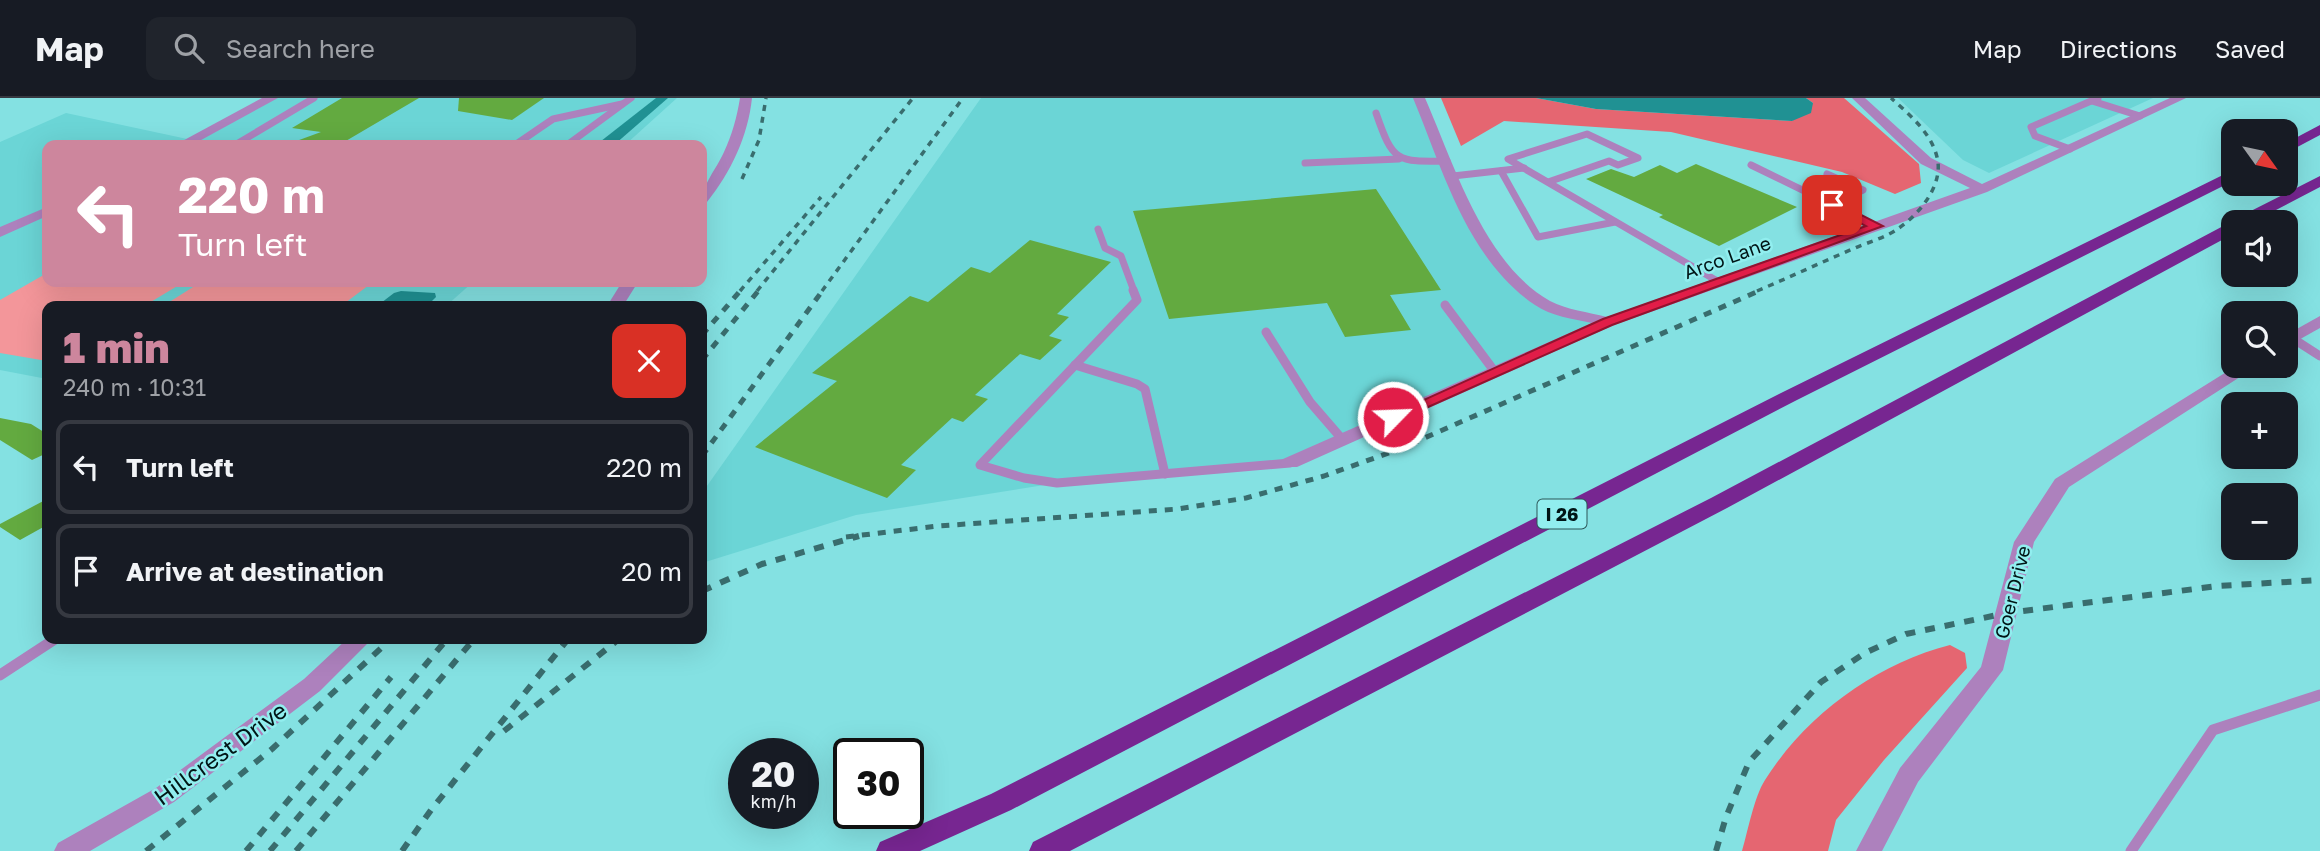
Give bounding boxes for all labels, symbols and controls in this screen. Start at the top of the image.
search box [146,17,636,80]
text: Map [35,29,104,68]
icon: search [170,29,208,67]
text: Search here [226,33,375,64]
text: Map [1973,34,2022,63]
text: Directions [2060,34,2177,63]
text: Saved [2215,34,2285,63]
north arrow [2221,119,2298,196]
map controls [2221,119,2298,560]
text: 220 m [178,165,325,224]
icon: left [63,168,154,259]
pin [1802,175,1862,235]
icon: arrive [1813,186,1851,224]
button: sound [2221,210,2298,287]
text: Turn left [178,225,307,263]
street label: Arco Lane [1680,231,1774,283]
button: search [2221,301,2298,378]
text: 1 min [63,322,170,372]
button: close [612,324,686,398]
text: 240 m · 10:31 [63,373,206,401]
position arrow [1356,380,1430,454]
button: + [2221,392,2298,469]
icon: left [67,448,105,486]
text: Turn left [126,452,234,483]
text: 220 m [606,452,682,483]
button: − [2221,483,2298,560]
road number: I 26 [1538,500,1586,528]
street label: Goer Drive [1989,543,2035,641]
icon: arrive [67,552,105,590]
text: Arrive at destination [126,556,384,587]
text: 20 m [621,556,682,587]
street label: Hillcrest Drive [148,696,292,810]
speed limit sign: 30 [833,738,924,829]
text: 20 [751,753,796,795]
text: km/h [751,790,796,812]

